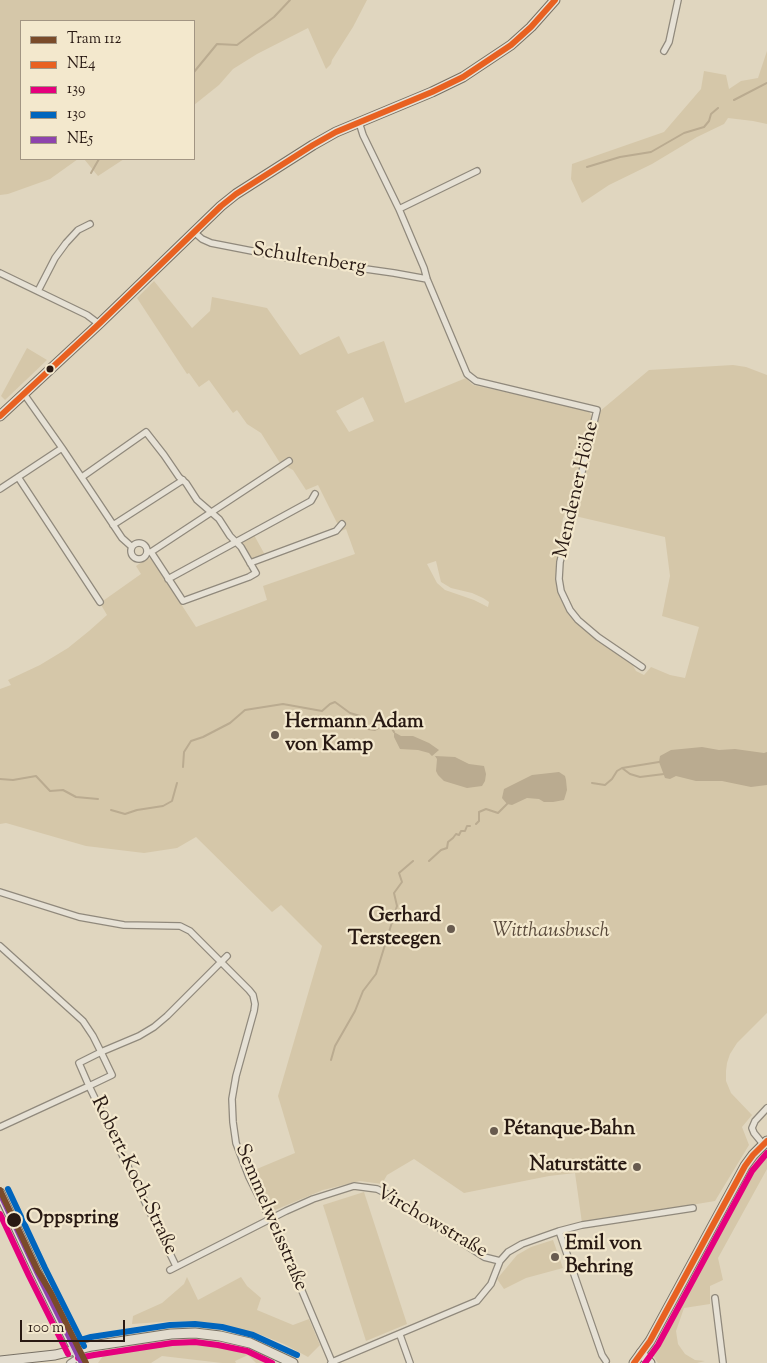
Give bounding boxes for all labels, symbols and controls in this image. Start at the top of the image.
legend [20,20,195,160]
text: Tram 112 [67,29,122,50]
text: NE4 [67,54,96,75]
text: 139 [67,79,85,100]
text: 130 [67,104,86,125]
text: NE5 [67,129,93,150]
street label: Schultenberg [251,239,367,281]
unlabelled marker [45,364,55,374]
street label: Mendener Höhe [551,419,605,561]
place label: Hermann Adam von Kamp [285,712,424,759]
marker: Hermann Adam von Kamp [269,729,281,741]
place label: Gerhard Tersteegen [348,906,441,953]
park label: Witthausbusch [493,921,609,945]
marker: Gerhard Tersteegen [445,923,457,935]
street label: Robert-Koch-Straße [84,1093,182,1259]
place label: Pétanque-Bahn [504,1119,635,1143]
marker: Pétanque-Bahn [488,1125,500,1137]
street label: Semmelweisstraße [228,1141,312,1295]
place label: Naturstätte [530,1155,627,1179]
marker: Naturstätte [631,1161,643,1173]
street label: Virchowstraße [371,1181,491,1265]
place label: Oppspring [26,1208,119,1232]
marker: Oppspring [5,1211,23,1229]
place label: Emil von Behring [565,1234,642,1281]
marker: Emil von Behring [549,1251,561,1263]
scale bar [22,1310,128,1342]
text: 100 m [28,1318,64,1339]

